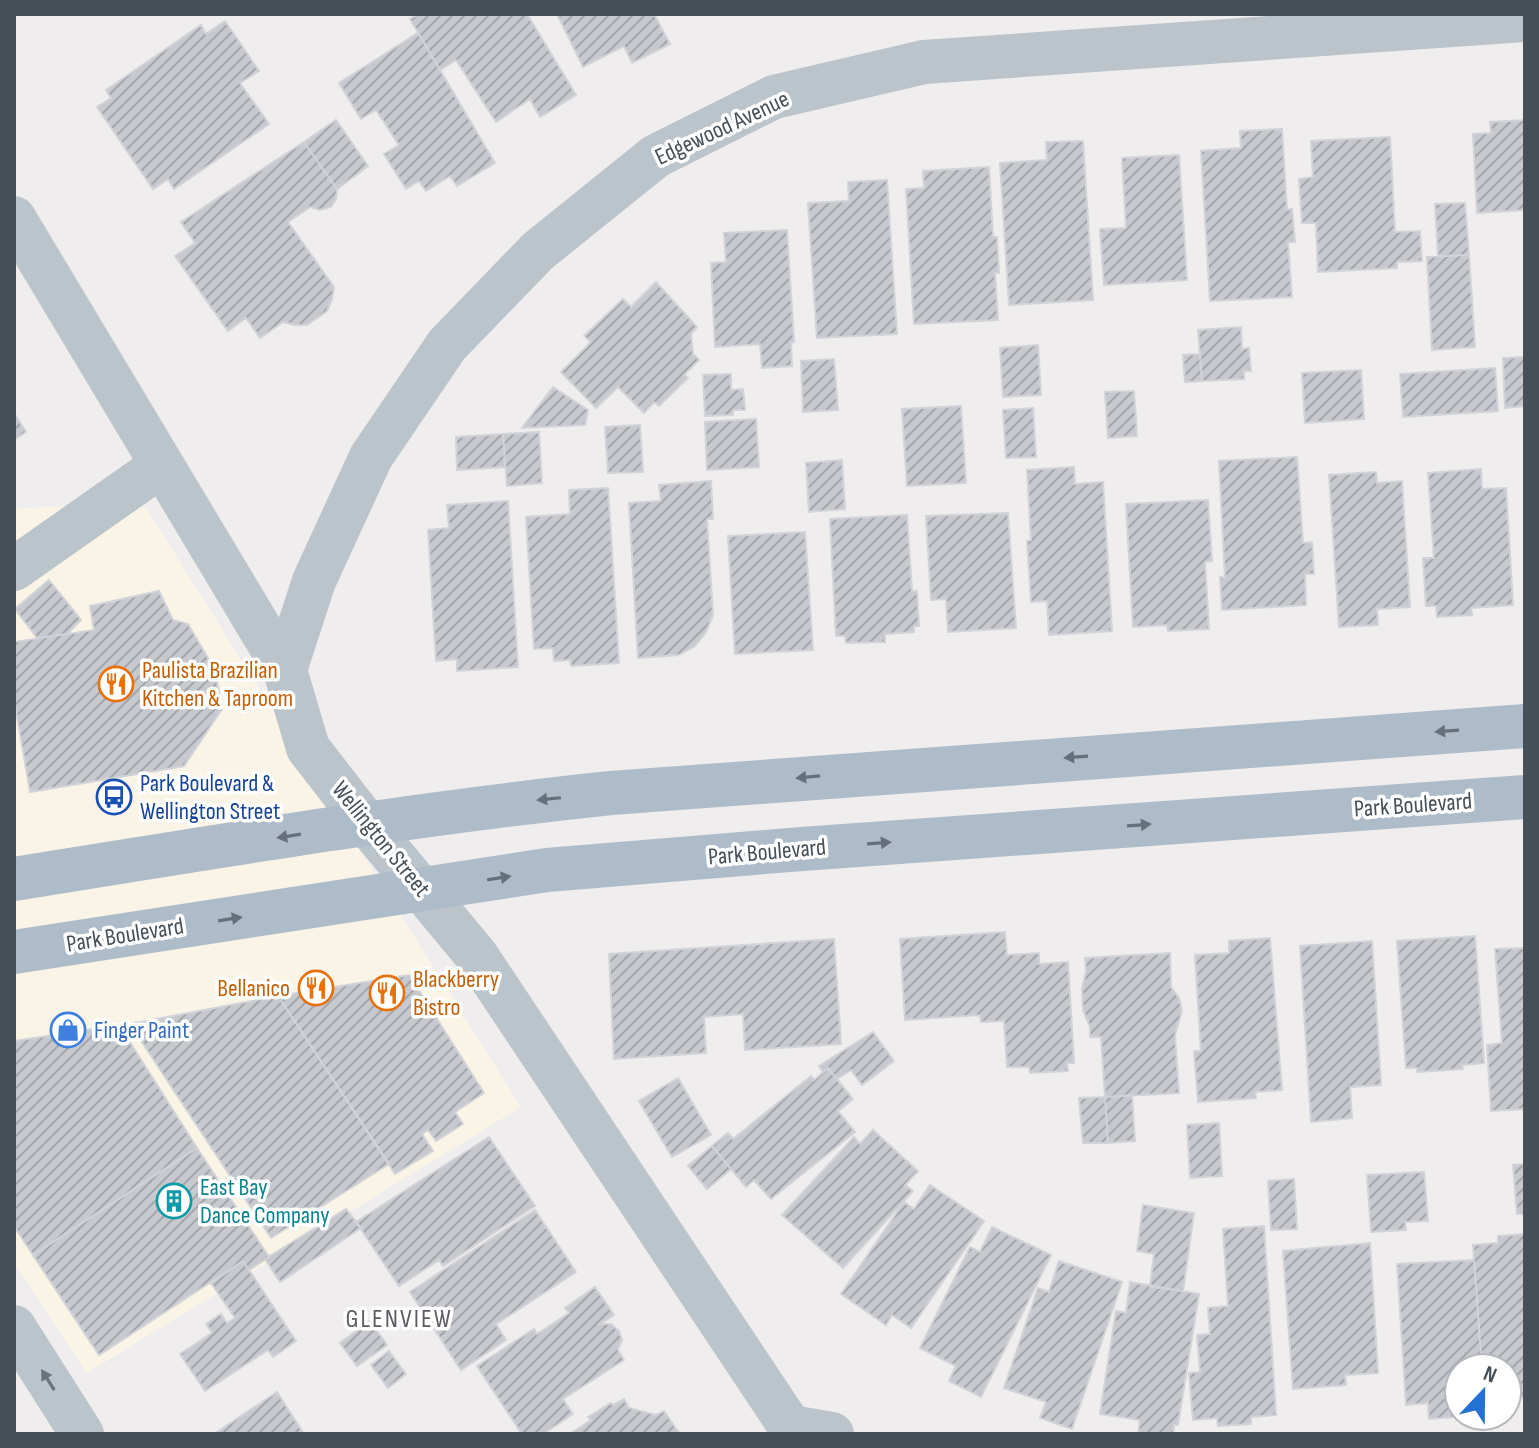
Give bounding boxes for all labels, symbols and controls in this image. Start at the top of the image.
street label: Edgewood Avenue [650,84,794,172]
place label: Paulista Brazilian Kitchen & Taproom [142,656,293,713]
restaurant icon: Paulista Brazilian Kitchen & Taproom [97,665,135,703]
one-way arrow [1434,725,1459,738]
one-way arrow [1063,751,1088,764]
place label: Park Boulevard & Wellington Street [140,769,280,826]
one-way arrow [795,771,820,784]
street label: Wellington Street [326,775,436,903]
bus stop icon: Park Boulevard & Wellington Street [95,778,133,816]
street label: Park Boulevard [1353,786,1473,824]
one-way arrow [536,793,561,806]
one-way arrow [1127,818,1152,831]
one-way arrow [277,830,302,842]
street label: Park Boulevard [707,832,827,872]
one-way arrow [867,836,892,849]
one-way arrow [486,871,511,883]
street label: Park Boulevard [64,911,186,959]
one-way arrow [217,913,242,925]
place label: Blackberry Bistro [413,965,499,1022]
restaurant icon: Bellanico [297,969,335,1007]
place label: Bellanico [217,974,290,1003]
restaurant icon: Blackberry Bistro [368,974,406,1012]
shop icon: Finger Paint [49,1011,87,1049]
place label: Finger Paint [94,1016,189,1045]
place label: East Bay Dance Company [200,1173,330,1230]
building icon: East Bay Dance Company [155,1182,193,1220]
district label: GLENVIEW [345,1304,453,1335]
north arrow [1443,1352,1523,1432]
text: N [1479,1360,1500,1390]
one-way arrow [41,1369,55,1391]

